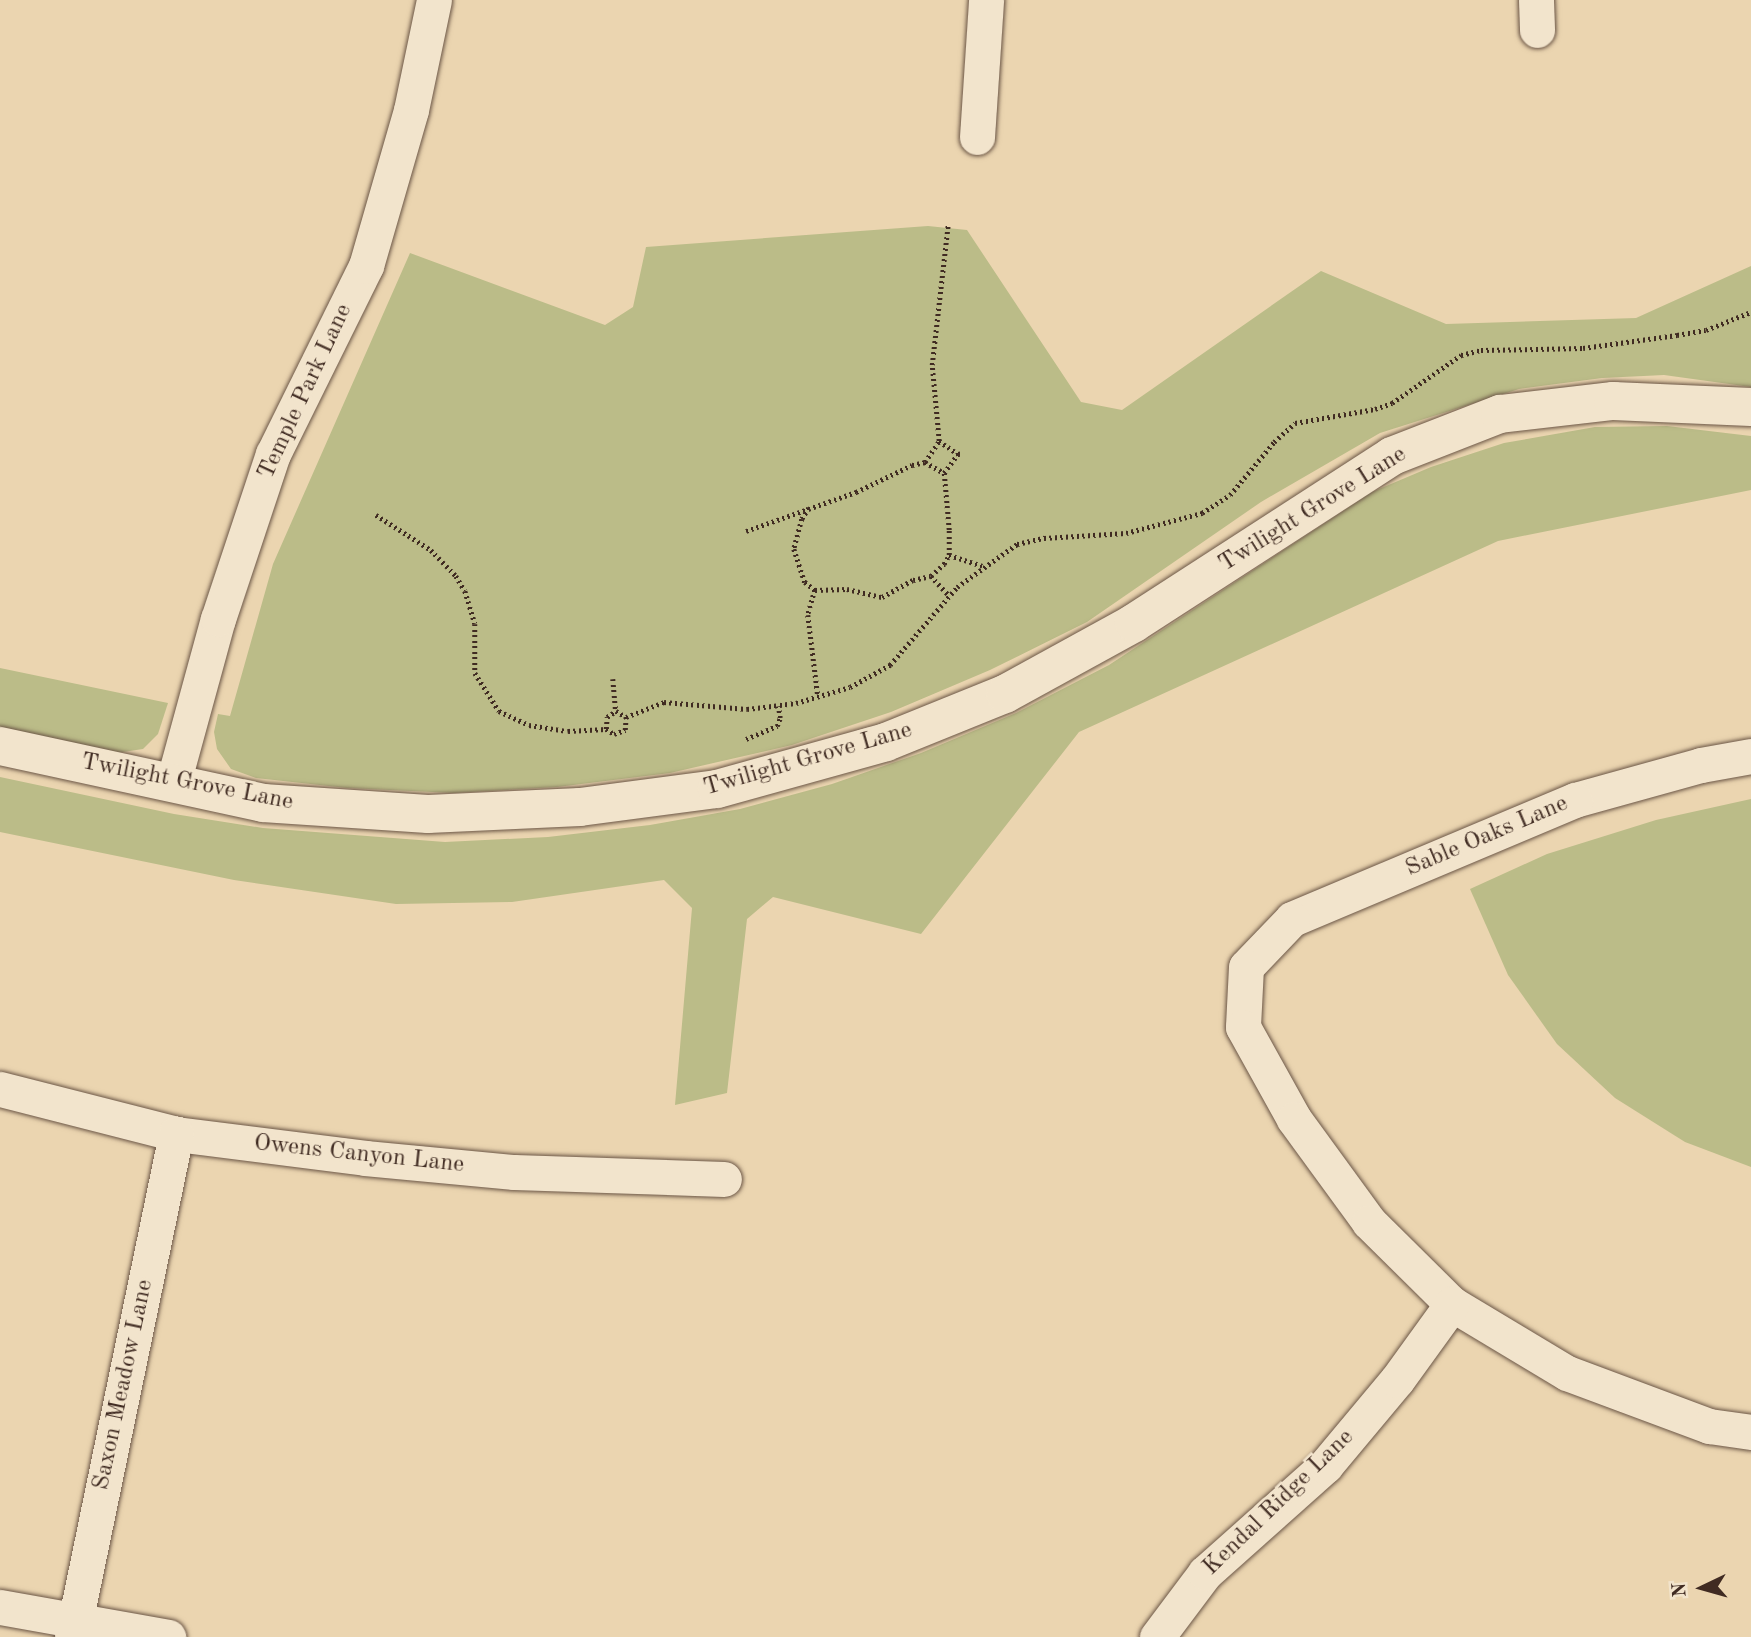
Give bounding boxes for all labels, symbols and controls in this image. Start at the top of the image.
street label: Temple Park Lane [253,300,359,484]
street label: Twilight Grove Lane [1214,441,1412,579]
street label: Twilight Grove Lane [700,716,916,804]
street label: Twilight Grove Lane [78,748,296,818]
street label: Sable Oaks Lane [1402,790,1572,884]
street label: Owens Canyon Lane [252,1130,466,1180]
street label: Saxon Meadow Lane [88,1277,160,1493]
street label: Kendal Ridge Lane [1198,1424,1360,1582]
north arrow [1667,1553,1737,1623]
text: N [1670,1582,1691,1598]

